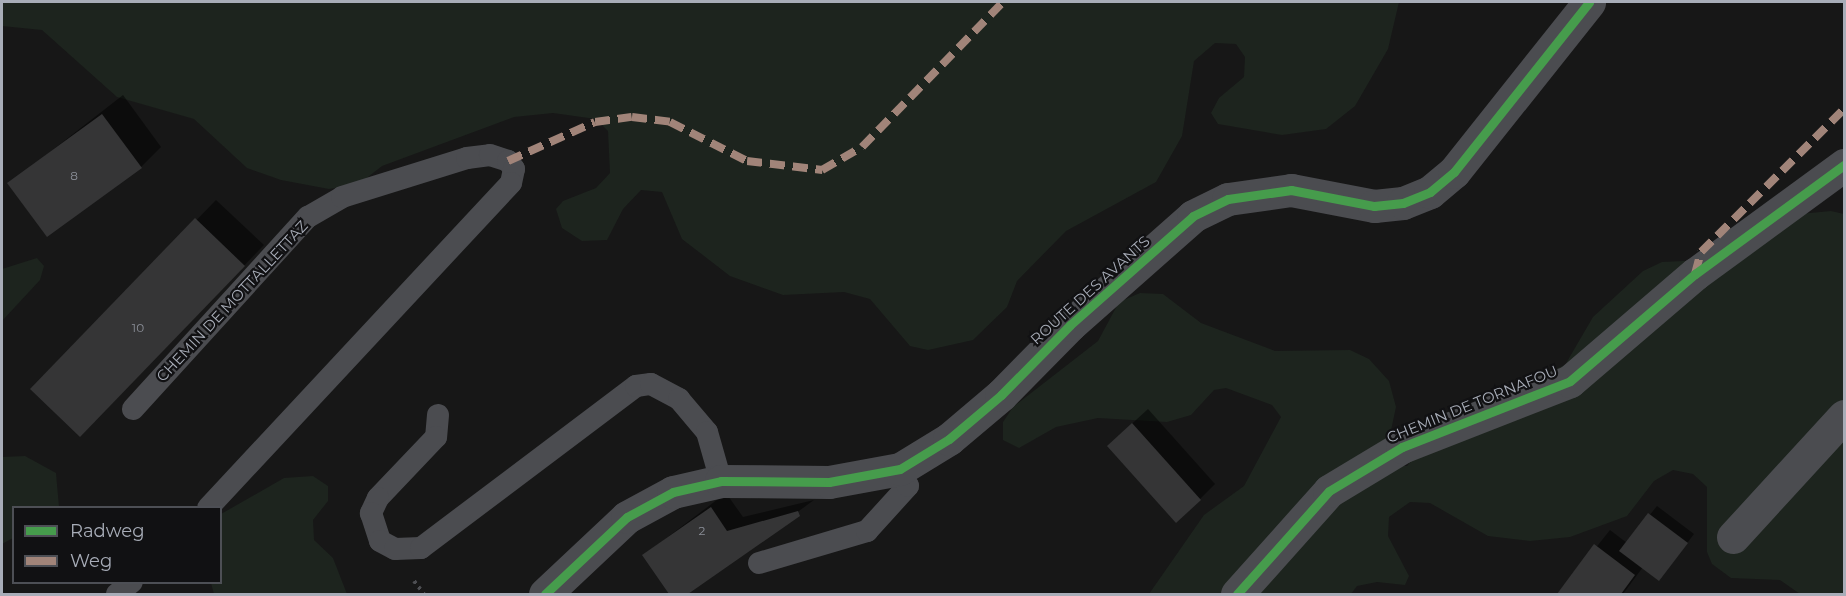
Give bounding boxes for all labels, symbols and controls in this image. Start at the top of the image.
house number: 8 [70,169,78,183]
street label: CHEMIN DE MOTTALLETTAZ [153,217,311,385]
street label: ROUTE DES AVANTS [1027,232,1153,348]
house number: 10 [132,321,144,335]
street label: CHEMIN DE TORNAFOU [1384,361,1560,447]
legend [12,506,222,584]
text: Radweg [70,520,145,542]
house number: 2 [699,524,705,538]
text: Weg [70,550,112,572]

